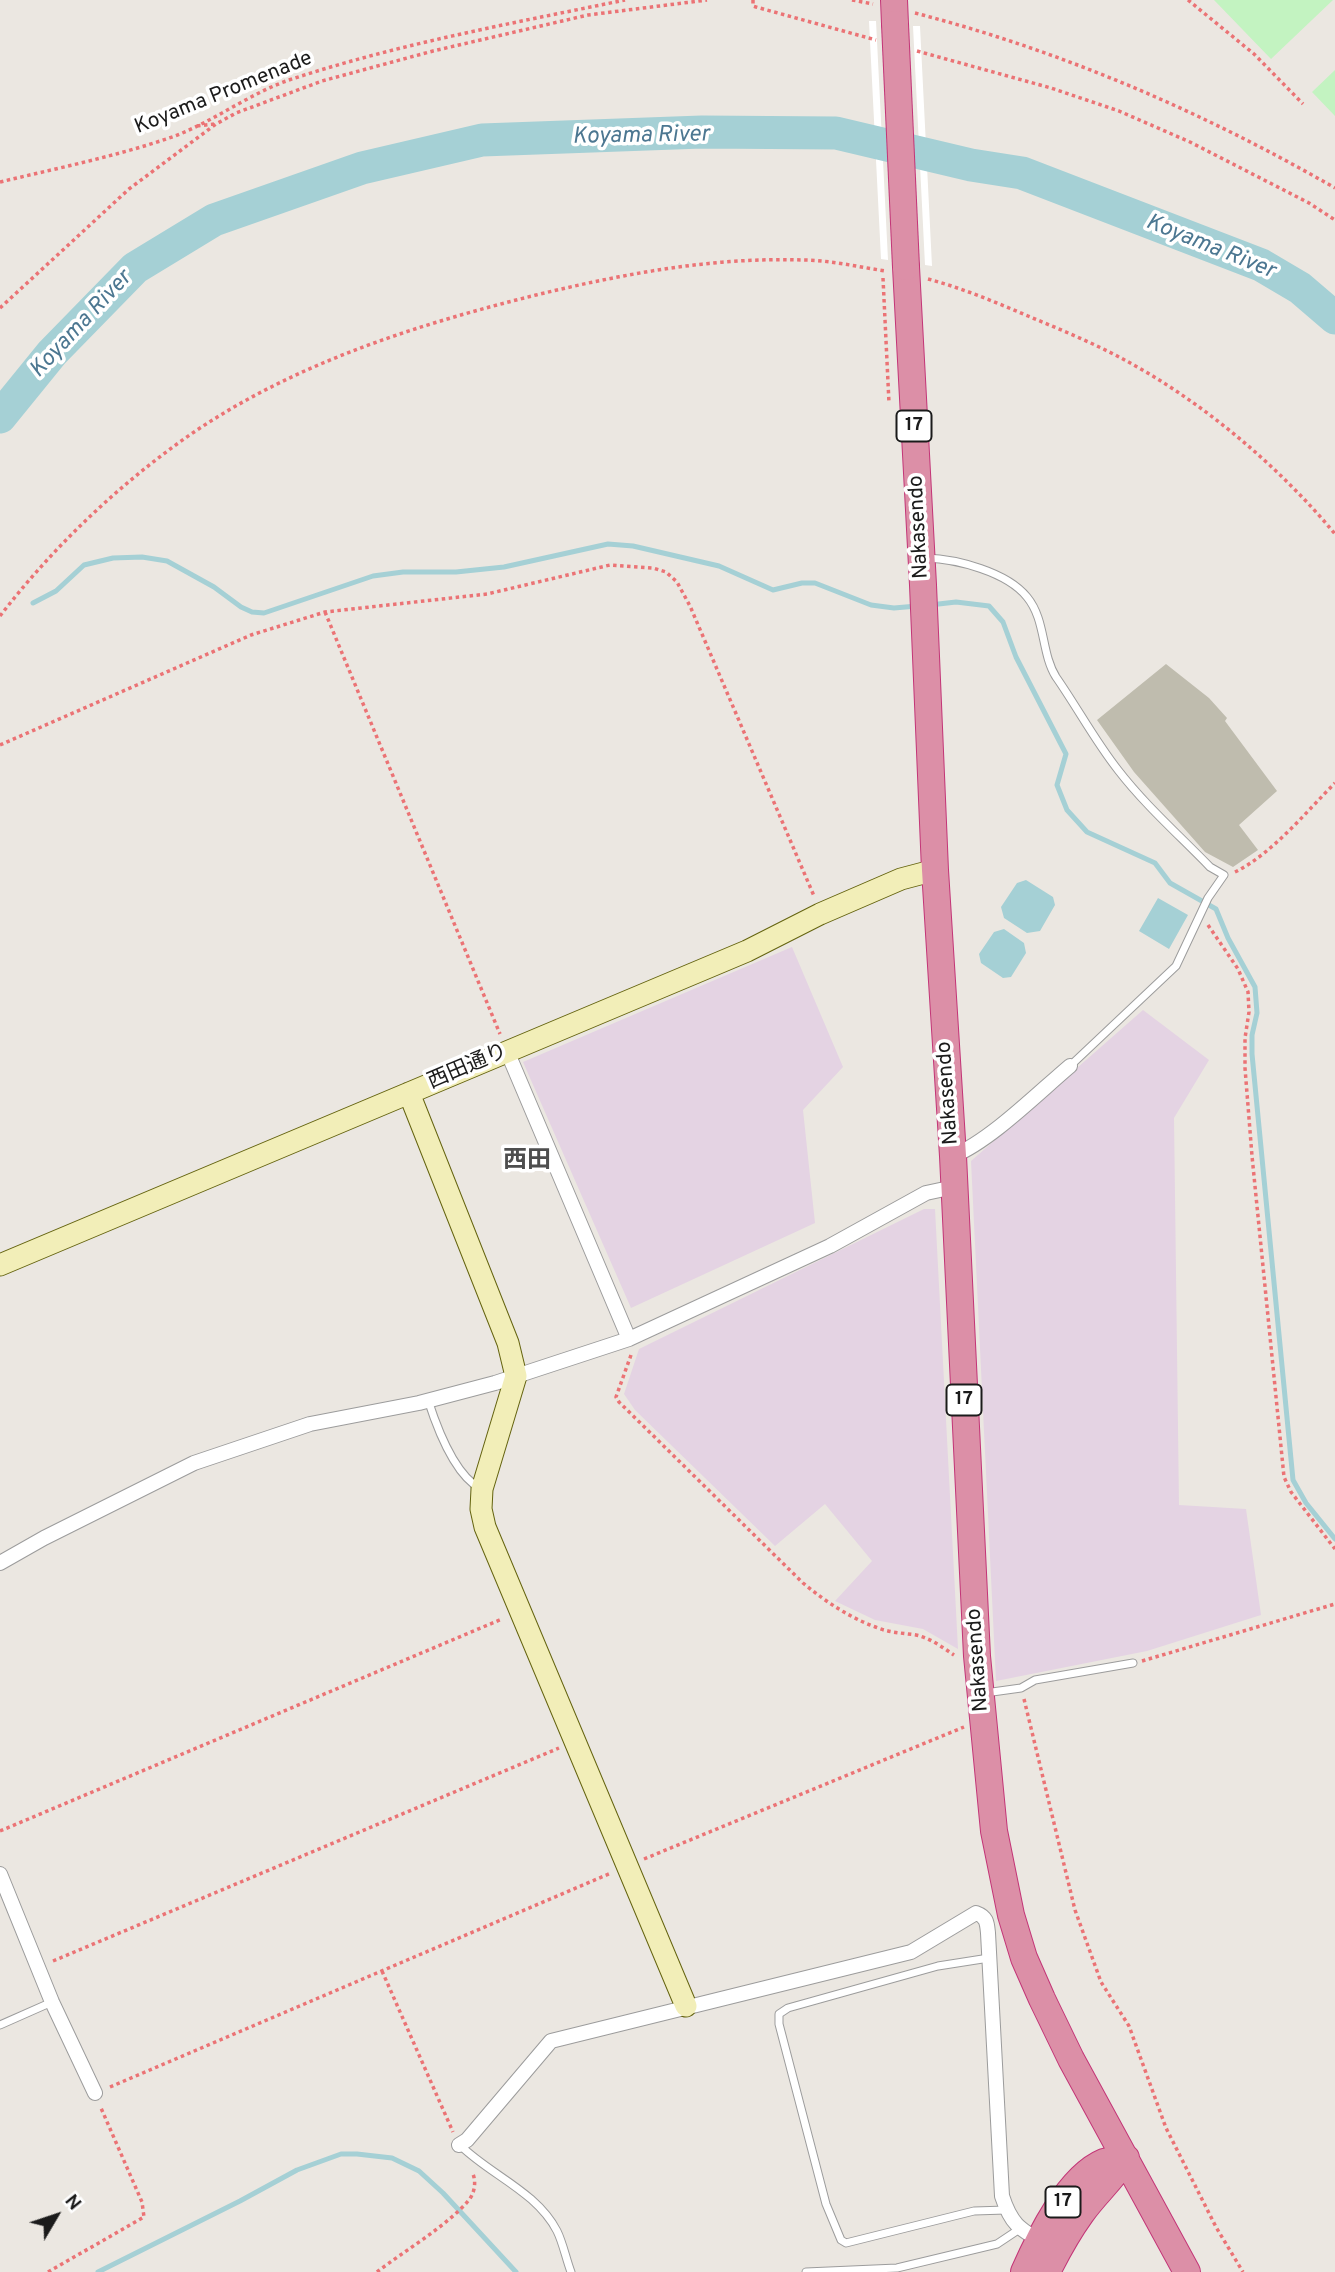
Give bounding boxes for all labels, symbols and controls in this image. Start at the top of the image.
street label: Koyama Promenade [132,47,316,141]
water label: Koyama River [572,122,710,152]
water label: Koyama River [1141,210,1279,286]
water label: Koyama River [25,265,139,385]
road number: 17 [897,410,932,442]
street label: Nakasendo [905,475,935,579]
street label: 西田通り [424,1040,512,1096]
street label: Nakasendo [933,1040,965,1146]
district label: 西田 [503,1148,551,1176]
road number: 17 [946,1384,982,1416]
street label: Nakasendo [963,1607,995,1713]
north arrow [21,2181,91,2251]
road number: 17 [1046,2186,1080,2218]
text: N [59,2190,86,2216]

